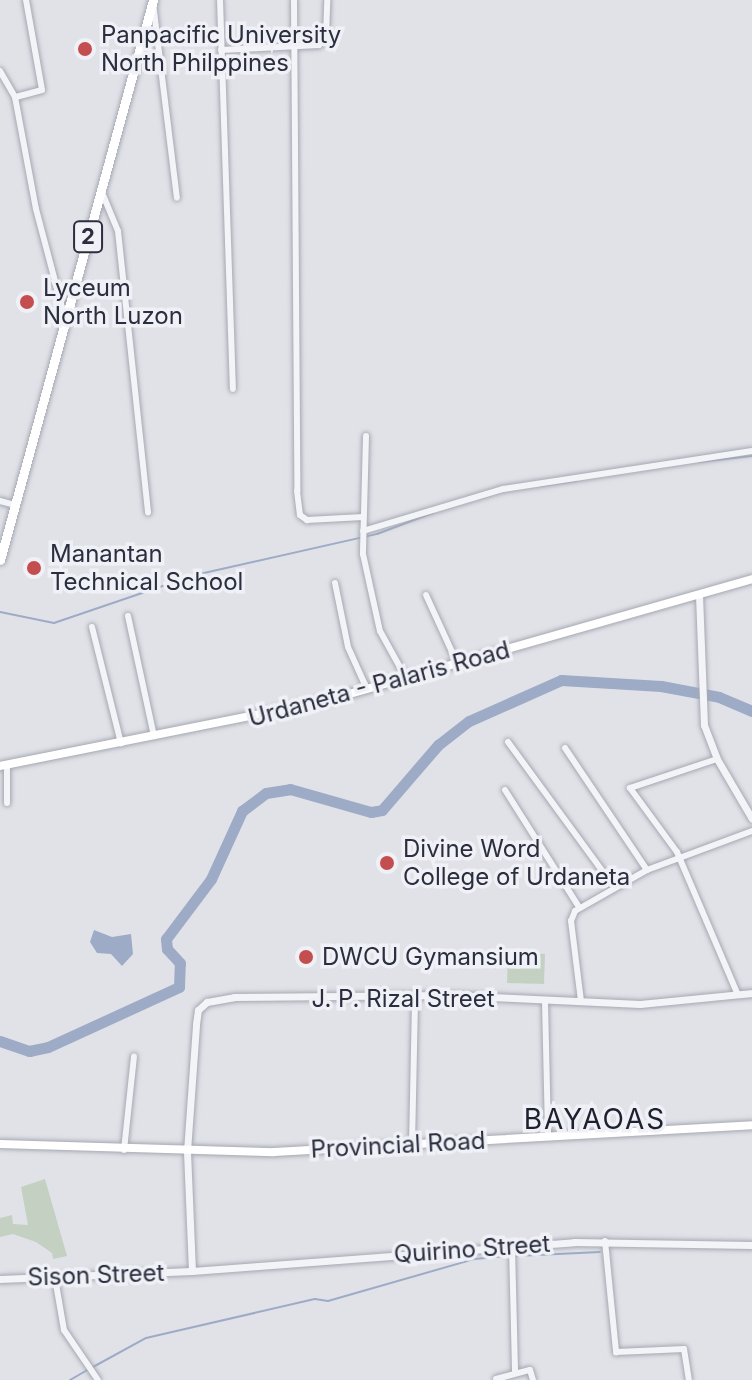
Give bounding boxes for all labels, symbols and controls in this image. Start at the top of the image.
place label: Panpacific University North Philppines [101,21,341,77]
marker: Panpacific University North Philppines [76,40,94,58]
road number: 2 [72,219,104,255]
place label: Lyceum North Luzon [43,274,183,330]
marker: Lyceum North Luzon [18,293,36,311]
place label: Manantan Technical School [50,540,243,596]
marker: Manantan Technical School [25,559,43,577]
street label: Urdaneta - Palaris Road [245,635,513,733]
place label: Divine Word College of Urdaneta [403,835,630,891]
marker: Divine Word College of Urdaneta [378,854,396,872]
place label: DWCU Gymansium [322,943,539,971]
marker: DWCU Gymansium [297,948,315,966]
street label: J. P. Rizal Street [311,985,495,1013]
district label: BAYAOAS [524,1102,666,1136]
street label: Provincial Road [310,1126,486,1164]
street label: Quirino Street [393,1229,551,1269]
street label: Sison Street [27,1258,165,1292]

